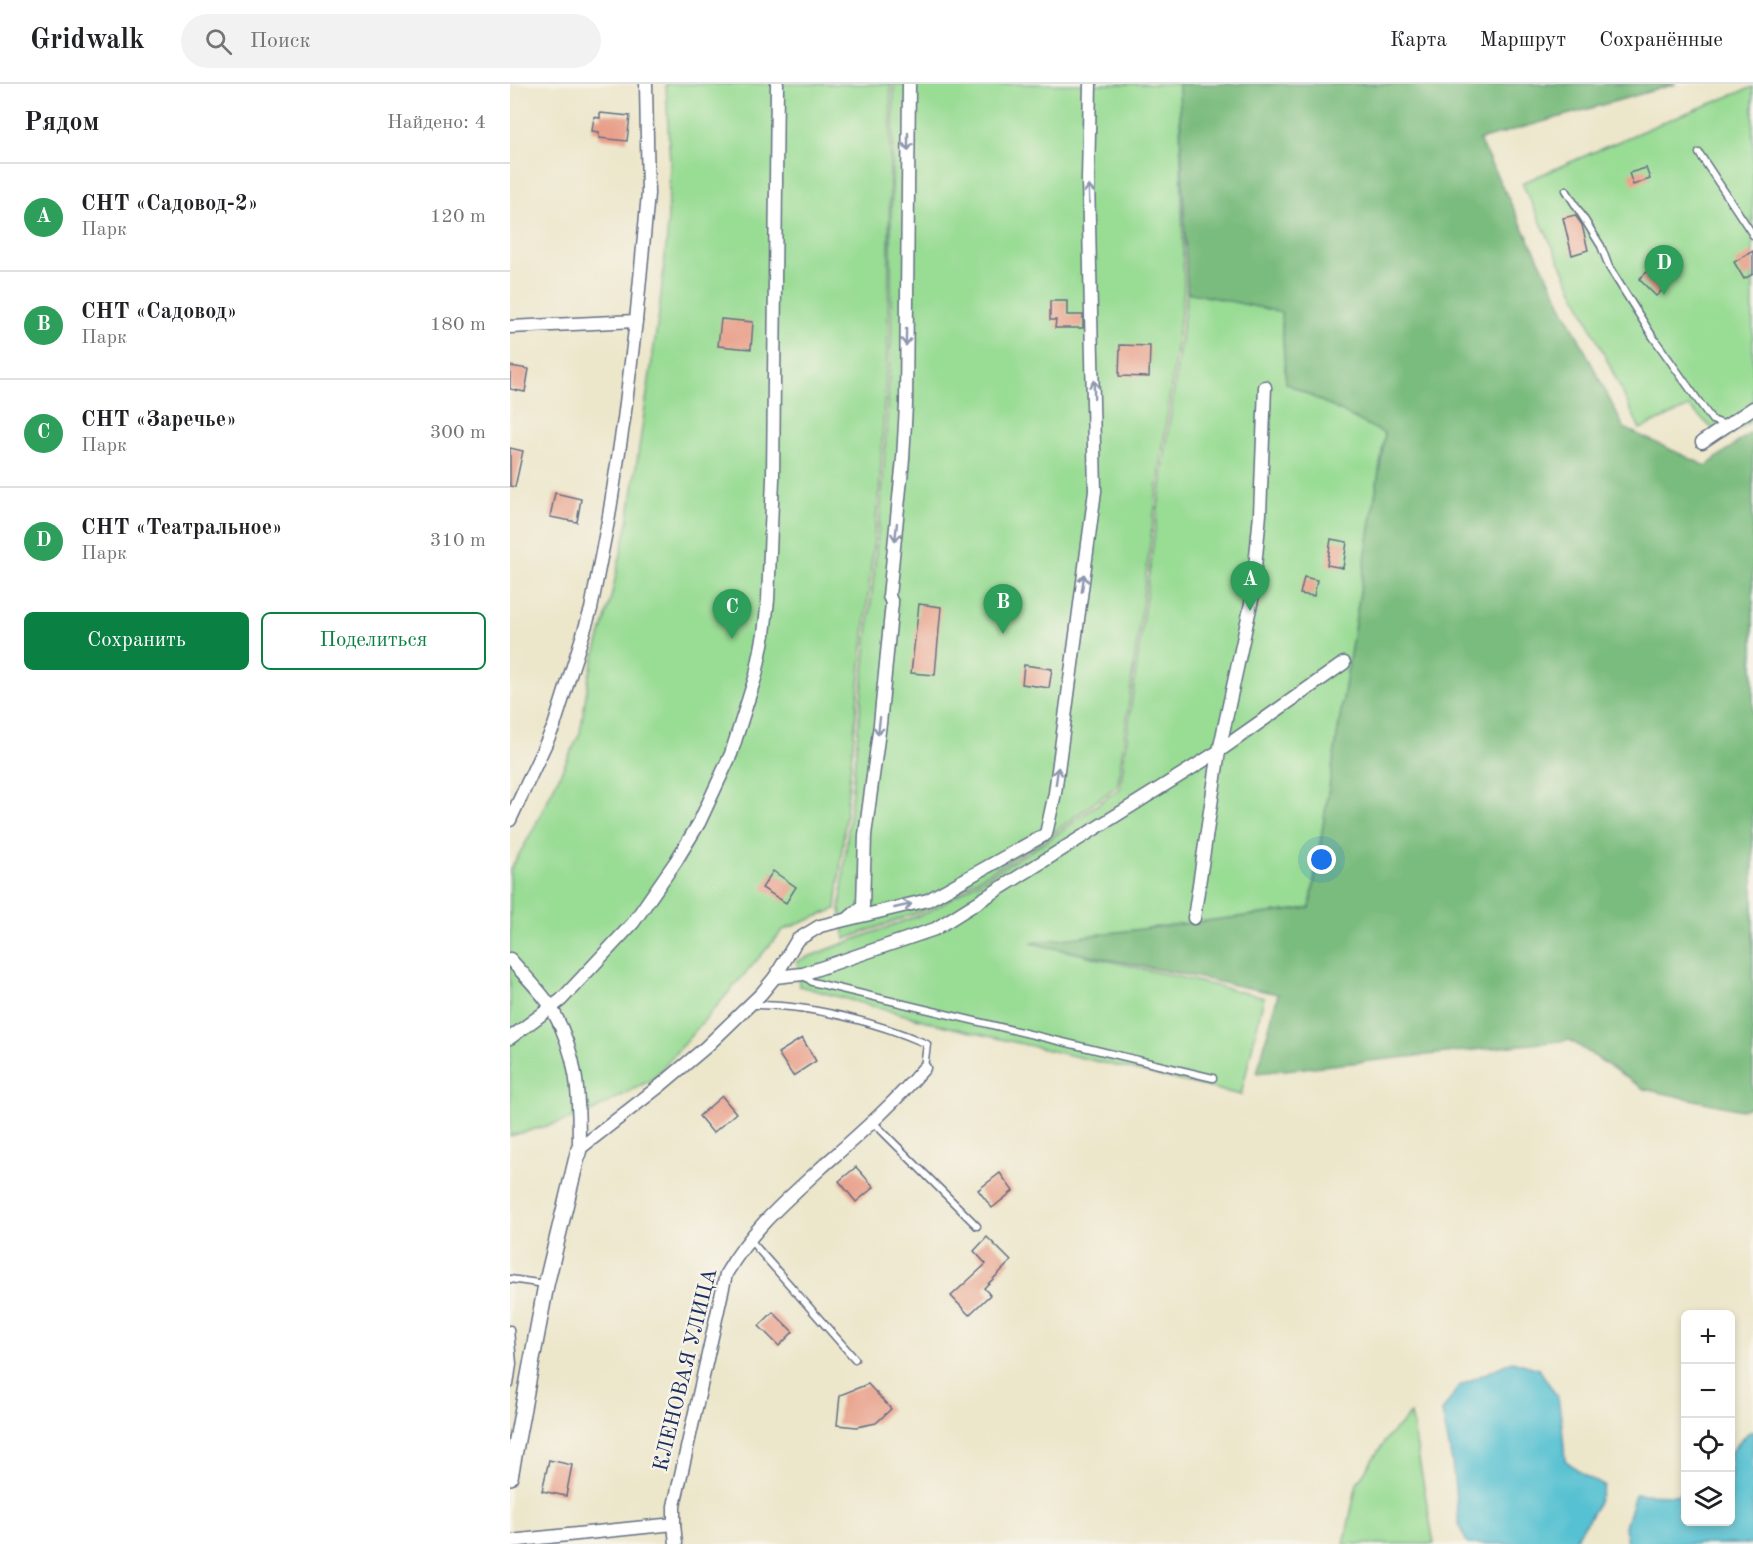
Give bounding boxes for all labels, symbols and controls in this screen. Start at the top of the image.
search box [181,14,601,68]
icon: search [202,25,235,58]
text: Gridwalk [30,27,145,55]
text: Поиск [250,30,310,52]
text: Карта [1390,30,1447,51]
text: Маршрут [1480,30,1566,51]
text: Сохранённые [1599,30,1723,51]
text: Рядом [24,110,99,136]
text: Найдено: 4 [387,113,486,133]
one-way arrow [902,132,913,152]
one-way arrow [1083,185,1094,204]
text: СНТ «Садовод-2» [81,193,258,215]
text: A [36,207,51,227]
text: 120 m [430,207,486,227]
text: Парк [81,220,127,240]
pin: D [1644,246,1684,295]
text: СНТ «Садовод» [81,301,237,323]
text: B [36,315,51,335]
text: 180 m [430,315,486,335]
one-way arrow [901,327,912,347]
text: Парк [81,328,127,348]
one-way arrow [1088,379,1100,399]
text: СНТ «Заречье» [81,409,237,431]
text: C [37,423,50,443]
text: 300 m [430,423,486,443]
text: Парк [81,436,127,456]
text: СНТ «Театральное» [81,517,283,539]
one-way arrow [890,522,901,541]
text: D [36,531,51,551]
text: 310 m [430,531,486,551]
text: Парк [81,544,127,564]
pin: A [1230,562,1270,611]
one-way arrow [1078,574,1089,594]
pin: B [984,584,1022,634]
pin: C [712,590,752,639]
button: Сохранить [24,612,249,670]
button: Поделиться [261,612,486,670]
one-way arrow [874,715,885,735]
one-way arrow [1052,767,1063,787]
your location [1307,845,1336,874]
one-way arrow [894,899,913,911]
street label: КЛЕНОВАЯ УЛИЦА [651,1266,721,1474]
map controls [1681,1310,1735,1526]
button: + [1681,1310,1735,1364]
button: − [1681,1364,1735,1418]
button: locate [1681,1418,1735,1472]
button: layers [1681,1472,1735,1526]

